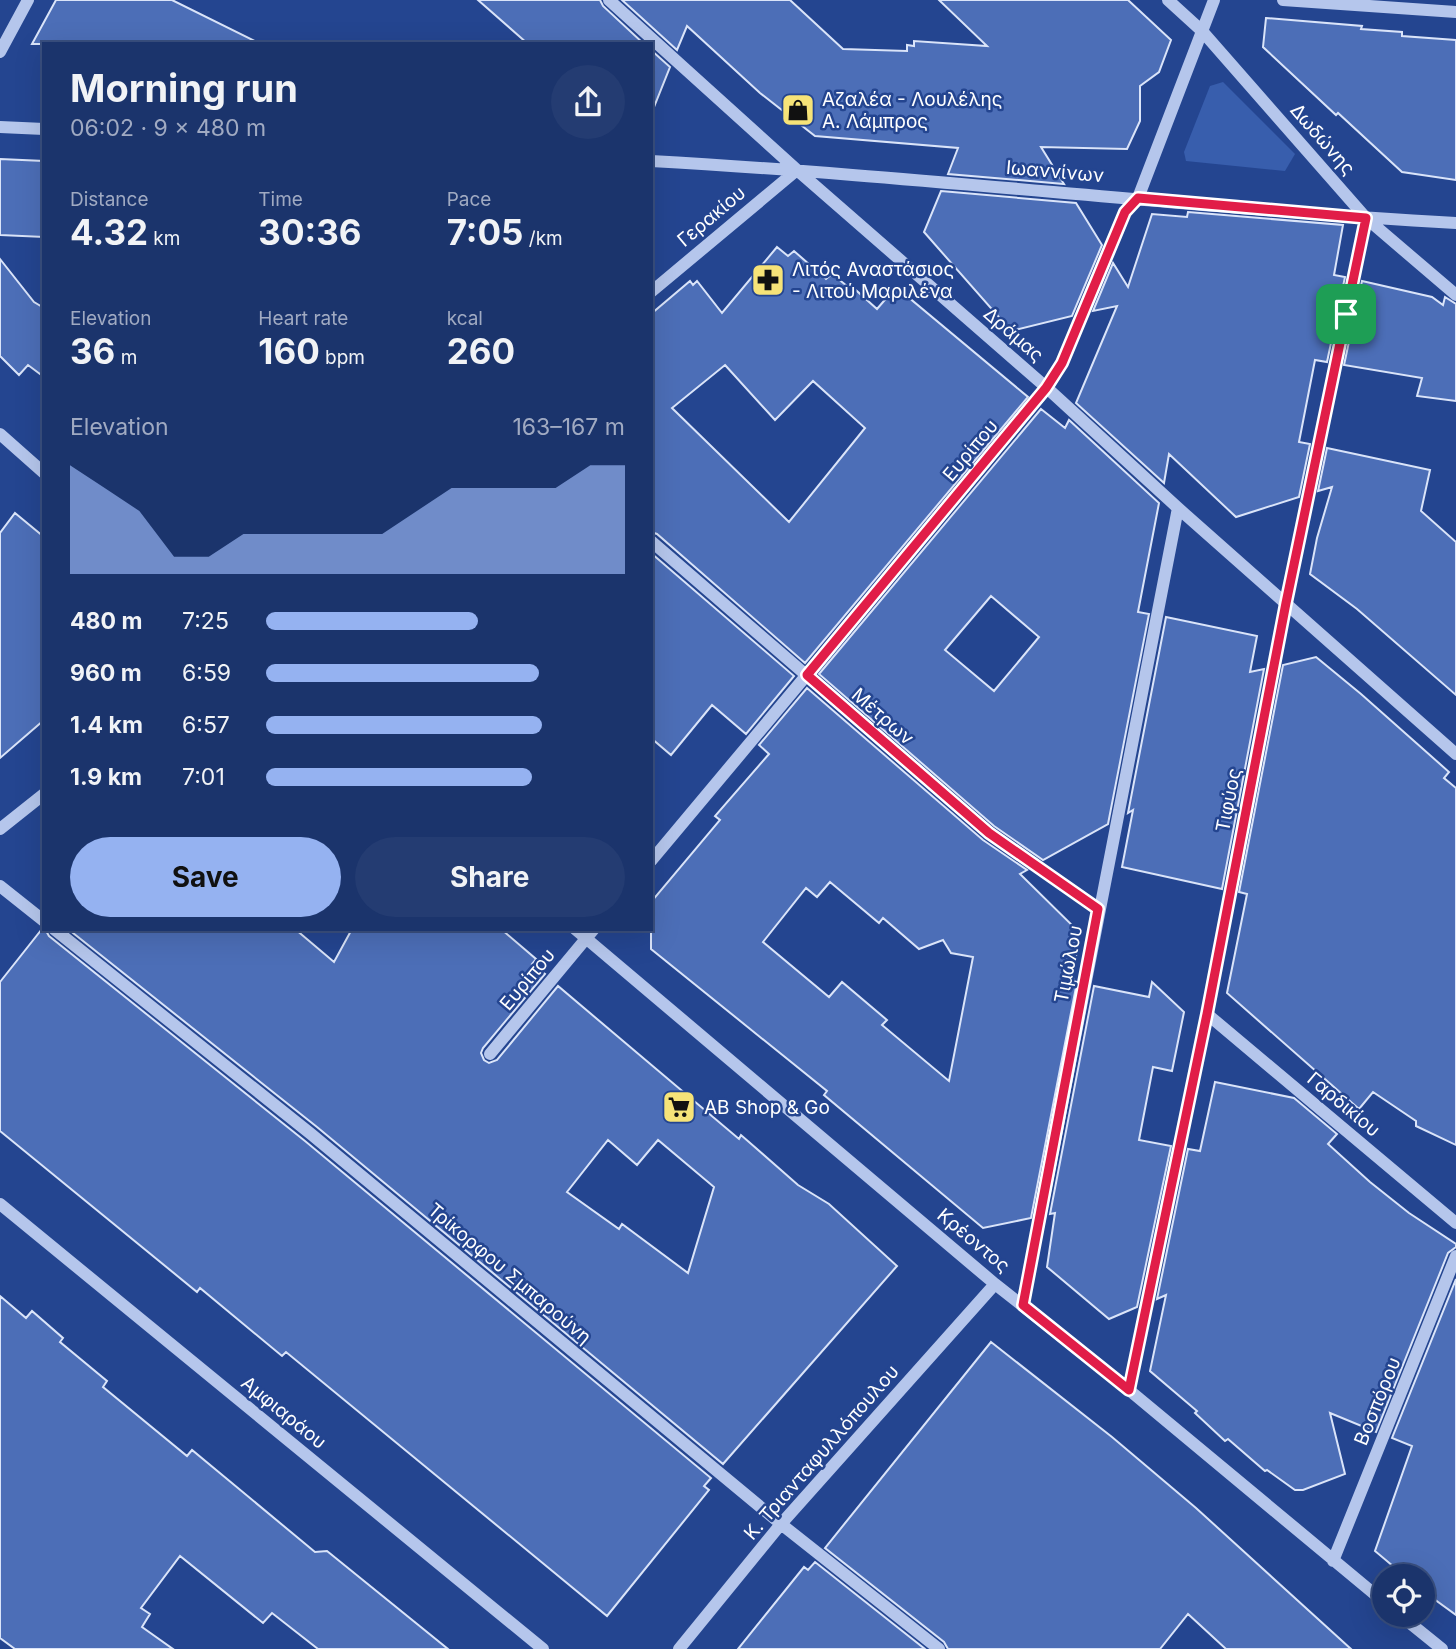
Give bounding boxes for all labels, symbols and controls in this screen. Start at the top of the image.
text: Morning run [70,65,298,111]
button: share [551,65,625,139]
place label: Αζαλέα - Λουλέλης Α. Λάμπρος [822,88,1003,133]
shop icon: Αζαλέα - Λουλέλης Α. Λάμπρος [779,91,817,129]
street label: Δωδώνης [1285,99,1360,180]
text: 06:02 · 9 × 480 m [70,114,266,142]
street label: Ιωαννίνων [1005,156,1105,187]
street label: Γερακίου [673,181,750,252]
text: Distance [70,188,148,211]
text: Time [258,188,303,211]
text: Pace [447,188,491,211]
text: 4.32 [70,211,148,253]
text: 30:36 [258,211,362,253]
text: 7:05 [447,211,524,253]
text: km [148,227,180,250]
text: /km [524,227,563,250]
place label: Λιτός Αναστάσιος - Λιτού Μαριλένα [792,258,954,303]
pharmacy icon: Λιτός Αναστάσιος - Λιτού Μαριλένα [749,261,787,299]
pin [1316,284,1376,344]
icon: arrive [1327,295,1365,333]
street label: Δράμας [979,302,1048,367]
text: Elevation [70,307,151,330]
text: Heart rate [258,307,348,330]
text: kcal [447,307,483,330]
text: 36 [70,330,115,372]
text: 160 [258,330,320,372]
text: 260 [447,330,515,372]
text: m [115,346,137,369]
text: bpm [320,346,365,369]
text: Elevation [70,413,169,441]
text: 163–167 m [512,413,625,441]
street label: Ευρίπου [938,415,1003,486]
text: 480 m [70,607,142,635]
text: 7:25 [182,607,229,635]
text: 960 m [70,659,142,687]
text: 6:59 [182,659,231,687]
street label: Μέτρων [847,683,918,750]
text: 1.4 km [70,711,143,739]
text: 6:57 [182,711,230,739]
text: 1.9 km [70,763,142,791]
text: 7:01 [182,763,225,791]
street label: Τιφύος [1211,766,1246,834]
button: Save [70,837,341,917]
button: Share [355,837,625,917]
street label: Τιμώλου [1050,923,1087,1005]
street label: Ευρίπου [495,944,560,1015]
street label: Γαρδικίου [1303,1067,1385,1141]
supermarket icon: ΑΒ Shop & Go [660,1088,698,1126]
place label: ΑΒ Shop & Go [704,1096,830,1119]
street label: Τρίκορφου Σμπαρούνη [423,1198,596,1348]
street label: Κρέοντος [933,1203,1015,1277]
street label: Βοσπόρου [1349,1354,1406,1449]
street label: Κ. Τριανταφυλλόπουλου [739,1360,904,1545]
street label: Αμφιαράου [237,1371,331,1454]
map controls [1372,1564,1435,1627]
button: locate [1372,1564,1435,1627]

